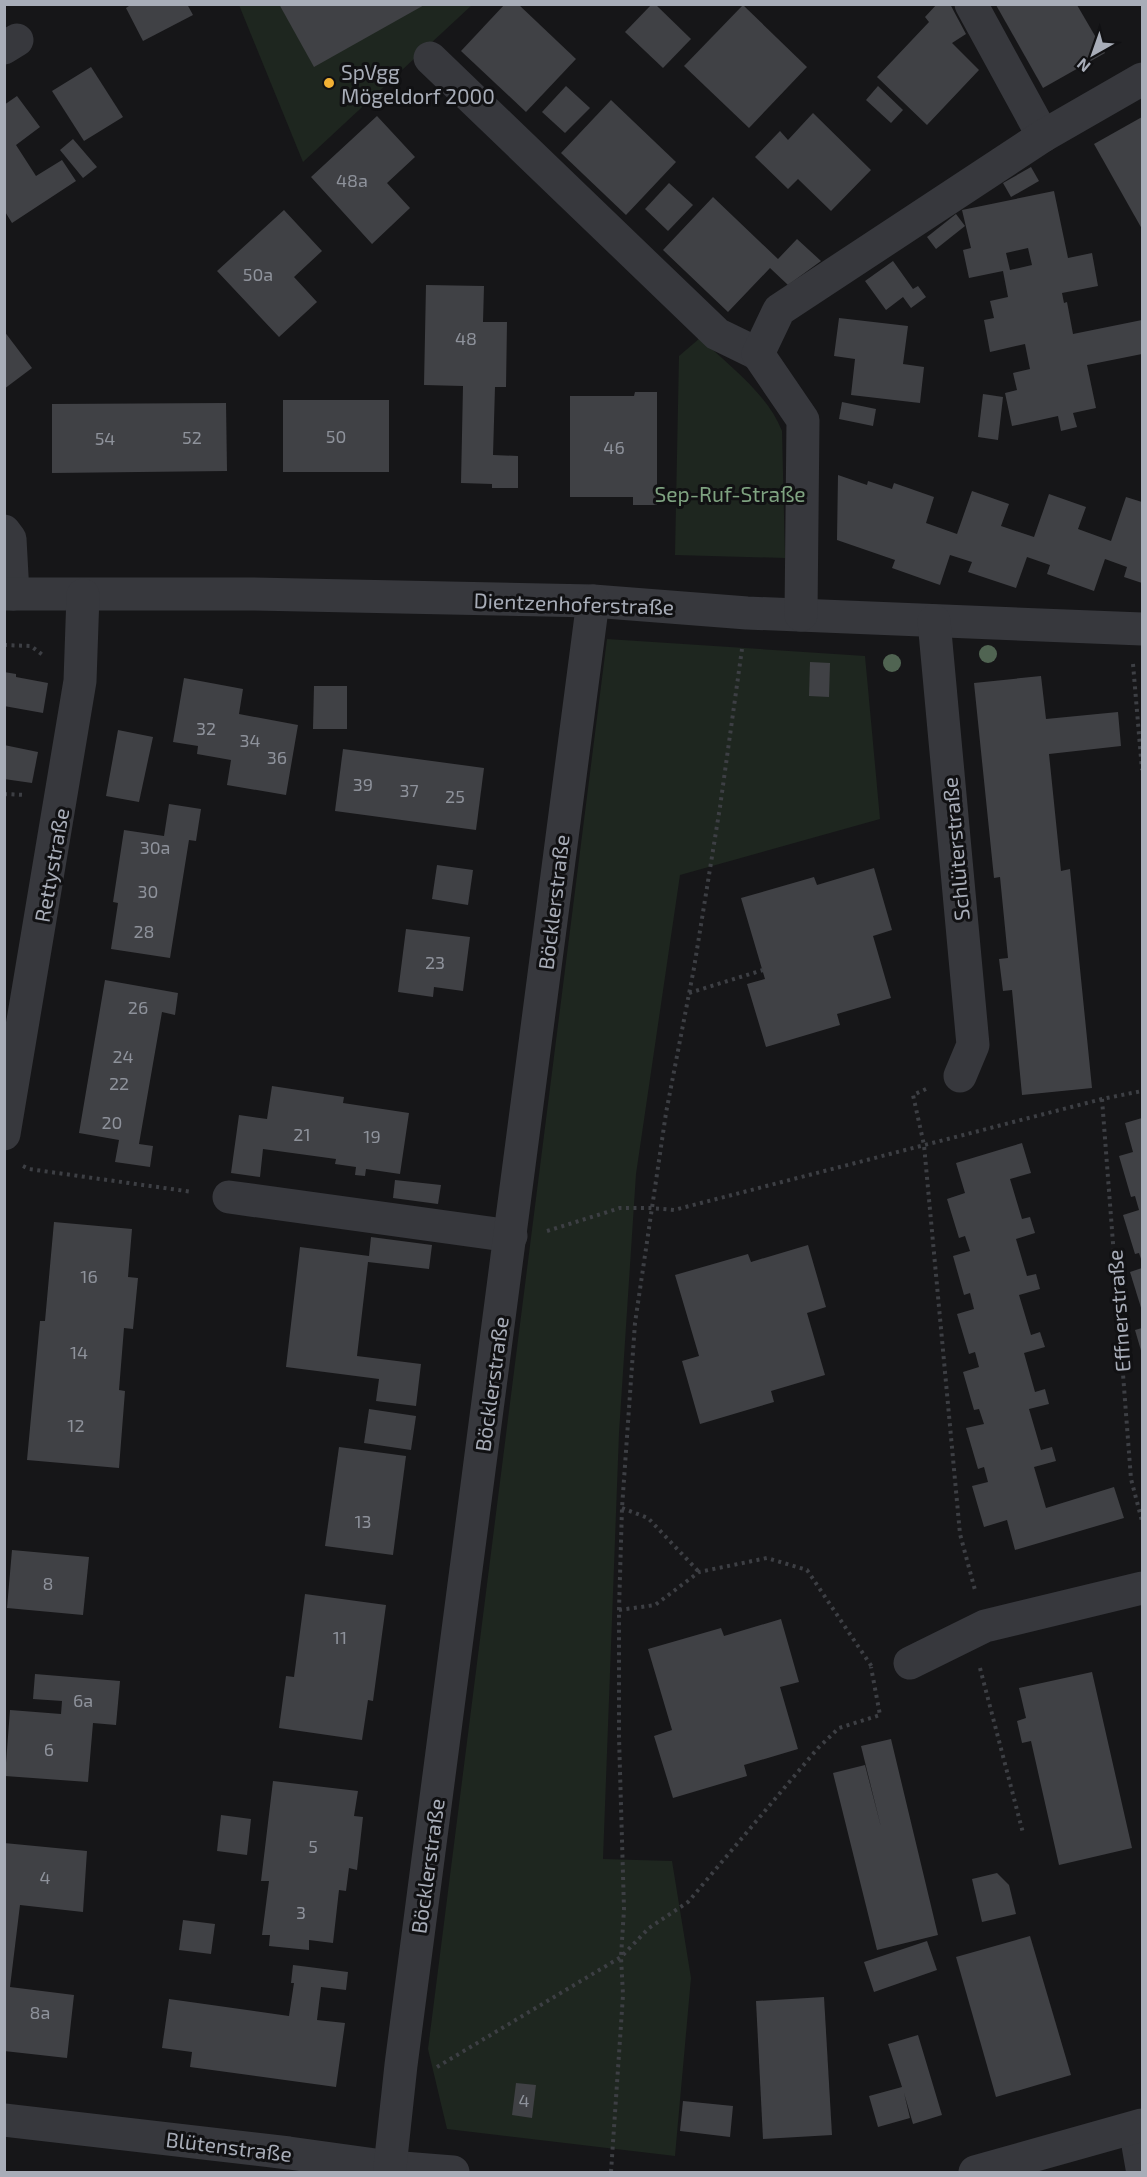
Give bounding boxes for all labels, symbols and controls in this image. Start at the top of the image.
north arrow [1063,24,1123,84]
text: N [1073,55,1094,77]
place label: SpVgg Mögeldorf 2000 [341,59,495,108]
marker: SpVgg Mögeldorf 2000 [322,76,336,90]
house number: 48a [336,169,368,191]
house number: 50a [243,263,273,285]
house number: 48 [455,327,477,349]
house number: 50 [326,425,346,447]
house number: 52 [182,426,202,448]
house number: 54 [95,427,115,449]
house number: 46 [603,436,625,458]
park label: Sep-Ruf-Straße [654,481,806,506]
street label: Dientzenhoferstraße [473,587,675,619]
house number: 32 [196,717,216,739]
house number: 34 [239,729,261,751]
house number: 36 [267,746,287,768]
house number: 39 [353,773,373,795]
street label: Schlüterstraße [936,776,974,922]
house number: 37 [399,779,419,801]
house number: 25 [445,785,465,807]
street label: Rettystraße [29,806,73,924]
street label: Böcklerstraße [532,833,574,971]
house number: 30a [140,836,170,858]
house number: 30 [138,880,158,902]
house number: 28 [133,920,155,942]
house number: 23 [425,951,445,973]
house number: 26 [128,996,148,1018]
house number: 24 [112,1045,134,1067]
house number: 22 [109,1072,129,1094]
house number: 20 [102,1111,122,1133]
house number: 21 [293,1123,311,1145]
house number: 19 [363,1125,381,1147]
street label: Effnerstraße [1101,1249,1135,1373]
house number: 16 [80,1265,98,1287]
street label: Böcklerstraße [469,1315,513,1453]
house number: 14 [70,1341,88,1363]
house number: 12 [67,1414,85,1436]
house number: 13 [354,1510,372,1532]
house number: 8 [43,1572,53,1594]
house number: 11 [333,1626,347,1648]
house number: 6a [73,1689,93,1711]
house number: 6 [44,1738,54,1760]
street label: Böcklerstraße [405,1797,449,1935]
house number: 5 [308,1835,318,1857]
house number: 4 [39,1866,51,1888]
house number: 3 [296,1901,306,1923]
house number: 8a [30,2001,50,2023]
house number: 4 [518,2089,530,2111]
street label: Blütenstraße [165,2126,293,2166]

